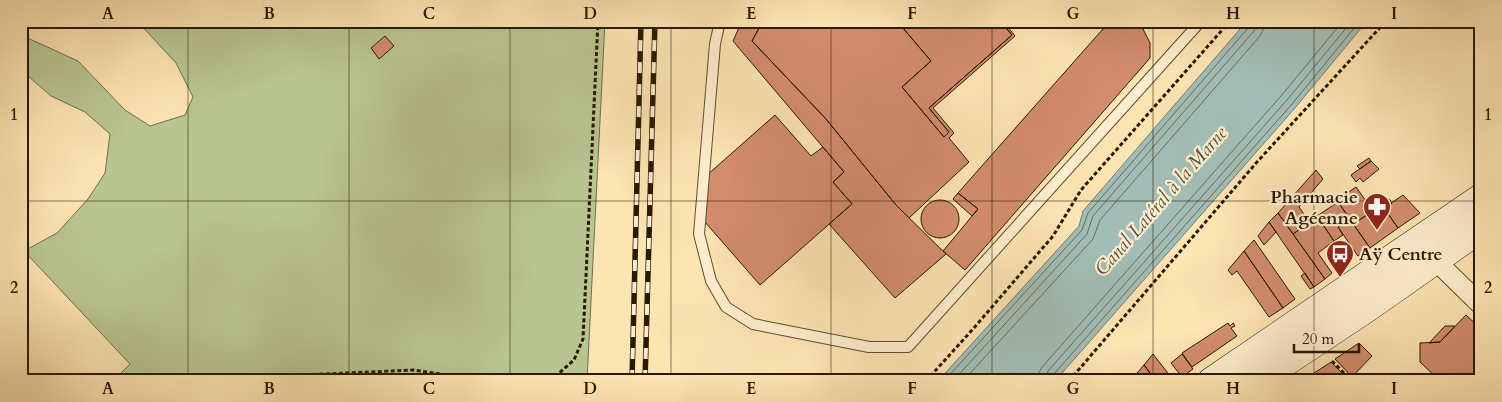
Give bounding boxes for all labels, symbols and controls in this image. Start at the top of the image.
text: A [102,3,114,25]
text: B [263,3,275,25]
text: C [423,3,435,25]
text: D [583,3,597,25]
text: E [746,3,756,25]
text: F [907,3,917,25]
text: G [1066,3,1080,25]
text: H [1226,3,1240,25]
text: I [1391,3,1397,25]
text: 1 [10,104,18,126]
text: 1 [1484,104,1492,126]
water label: Canal Latéral à la Marne [1089,120,1233,281]
place label: Pharmacie Agéenne [1270,185,1358,231]
pharmacy icon: Pharmacie Agéenne [1362,192,1392,231]
bus stop icon: Aÿ Centre [1325,239,1355,278]
place label: Aÿ Centre [1359,242,1443,267]
text: 2 [10,277,18,299]
text: 2 [1484,277,1492,299]
scale bar [1294,322,1360,354]
text: 20 m [1302,329,1334,349]
text: A [102,378,114,400]
text: B [263,378,275,400]
text: C [423,378,435,400]
text: D [583,378,597,400]
text: E [746,378,756,400]
text: F [907,378,917,400]
text: G [1066,378,1080,400]
text: H [1226,378,1240,400]
text: I [1391,378,1397,400]

